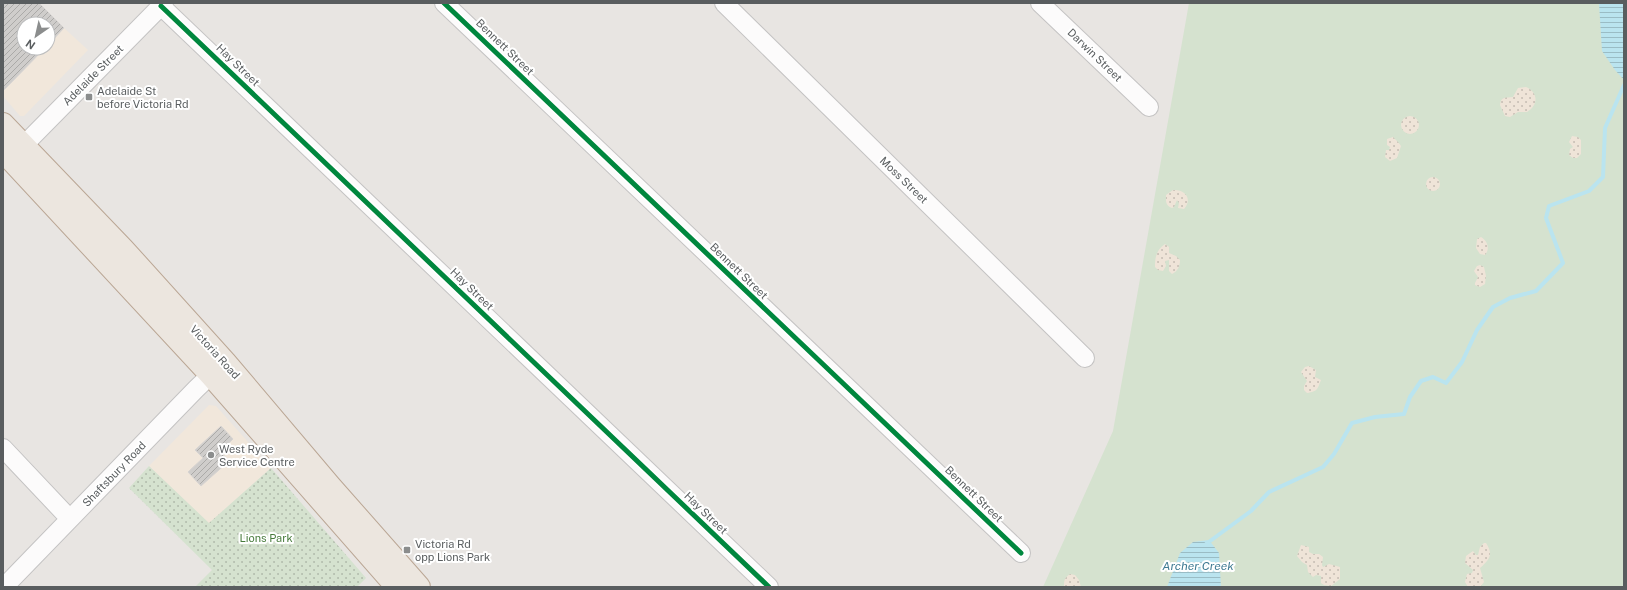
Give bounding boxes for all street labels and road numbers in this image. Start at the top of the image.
street label: Bennett Street [474,17,536,77]
street label: Darwin Street [1065,26,1125,84]
street label: Adelaide Street [60,42,126,108]
street label: Hay Street [214,42,262,88]
street label: Moss Street [878,154,930,206]
street label: Bennett Street [708,241,770,301]
street label: Hay Street [448,266,496,312]
street label: Victoria Road [188,323,242,381]
street label: Shaftsbury Road [80,439,148,509]
street label: Bennett Street [943,464,1005,524]
street label: Hay Street [682,490,730,536]

